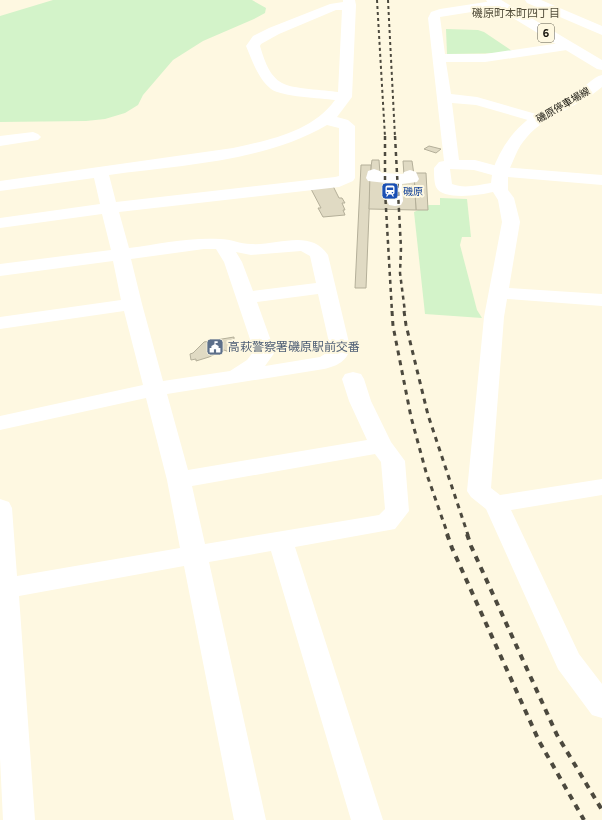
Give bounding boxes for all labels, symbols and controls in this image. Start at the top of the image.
district label: 磯原町本町四丁目 [472,7,560,20]
road number: 6 [538,24,554,42]
street label: 磯原停車場線 [534,84,592,126]
station icon: 磯原 [380,181,400,201]
place label: 磯原 [403,185,423,198]
public building icon: 高萩警察署磯原駅前交番 [205,337,225,357]
place label: 高萩警察署磯原駅前交番 [228,340,360,354]

